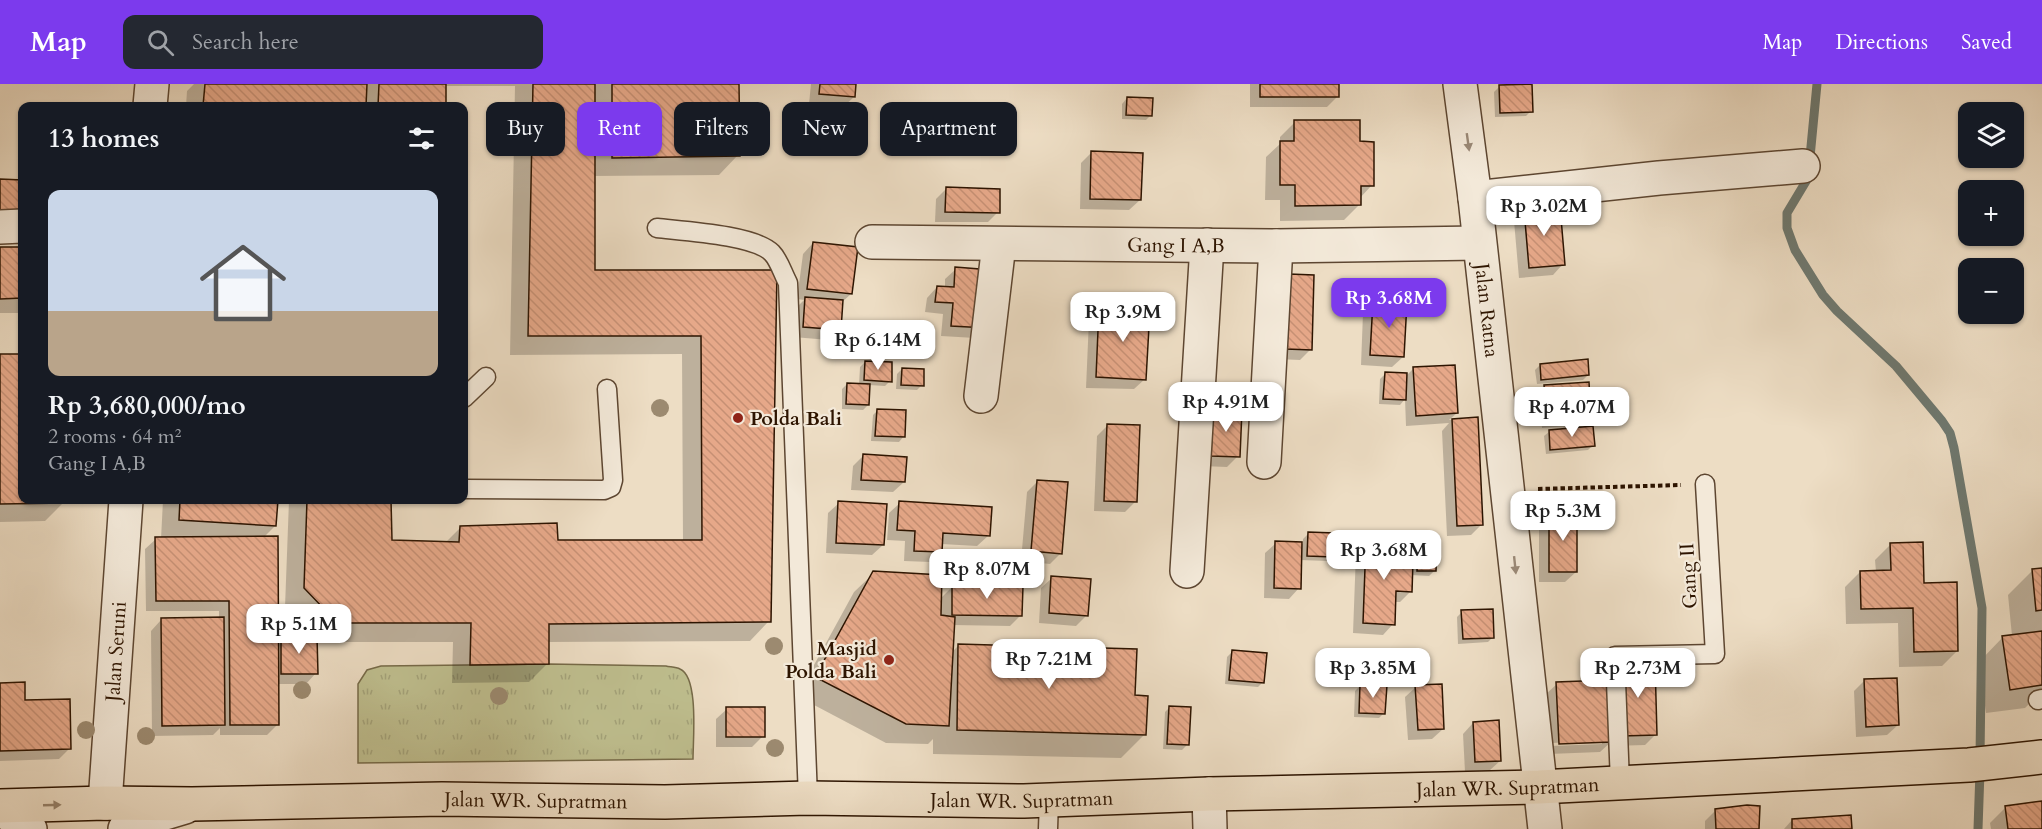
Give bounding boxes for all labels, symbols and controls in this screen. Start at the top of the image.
search box [123,15,543,69]
text: Map [30,23,87,61]
icon: search [144,26,177,59]
text: Search here [192,27,299,57]
text: Map [1762,28,1802,57]
text: Directions [1835,28,1928,57]
text: Saved [1961,28,2012,57]
chip: Buy [486,102,565,156]
chip: Rent [577,102,662,156]
chip: Filters [674,102,770,156]
chip: New [782,102,868,156]
chip: Apartment [880,102,1017,156]
map controls [1958,102,2024,324]
button: layers [1958,102,2024,168]
text: 13 homes [48,121,159,156]
icon: filters [405,122,438,155]
one-way arrow [1463,133,1472,152]
button: + [1958,180,2024,246]
pin: Rp 3.02M [1482,186,1606,237]
text: Rp 3.02M [1500,192,1588,219]
icon: home [189,229,297,337]
street label: Gang I A,B [1127,232,1225,259]
button: − [1958,258,2024,324]
street label: Jalan Ratna [1468,259,1506,359]
pin: Rp 3.68M [1327,278,1451,329]
text: Rp 3.68M [1345,284,1433,311]
pin: Rp 3.9M [1068,292,1178,343]
text: Rp 3.9M [1084,298,1162,325]
pin: Rp 6.14M [816,320,940,371]
text: Rp 6.14M [834,326,922,353]
pin: Rp 4.91M [1164,382,1288,433]
pin: Rp 4.07M [1510,387,1634,438]
text: Rp 3,680,000/mo [48,388,246,423]
text: Rp 4.91M [1182,388,1270,415]
text: Rp 4.07M [1528,393,1616,420]
place label: Polda Bali [750,405,842,432]
marker: Polda Bali [731,411,745,425]
text: 2 rooms · 64 m² [48,423,181,450]
text: Gang I A,B [48,450,146,477]
pin: Rp 5.3M [1508,491,1618,542]
text: Rp 5.3M [1524,497,1602,524]
pin: Rp 3.68M [1322,530,1446,581]
text: Rp 3.68M [1340,536,1428,563]
street label: Gang II [1673,542,1704,610]
pin: Rp 8.07M [925,549,1049,600]
text: Rp 8.07M [943,555,1031,582]
one-way arrow [1511,556,1520,575]
street label: Jalan Seruni [99,600,133,705]
pin: Rp 5.1M [244,604,354,655]
text: Rp 5.1M [260,610,338,637]
place label: Masjid Polda Bali [785,635,878,685]
pin: Rp 7.21M [987,639,1111,690]
text: Rp 7.21M [1005,645,1093,672]
pin: Rp 3.85M [1311,648,1435,699]
pin: Rp 2.73M [1576,648,1700,699]
marker: Masjid Polda Bali [882,653,896,667]
text: Rp 3.85M [1329,654,1417,681]
text: Rp 2.73M [1594,654,1682,681]
street label: Jalan WR. Supratman [1413,771,1600,804]
street label: Jalan WR. Supratman [927,785,1115,815]
street label: Jalan WR. Supratman [441,786,628,816]
one-way arrow [43,800,62,809]

